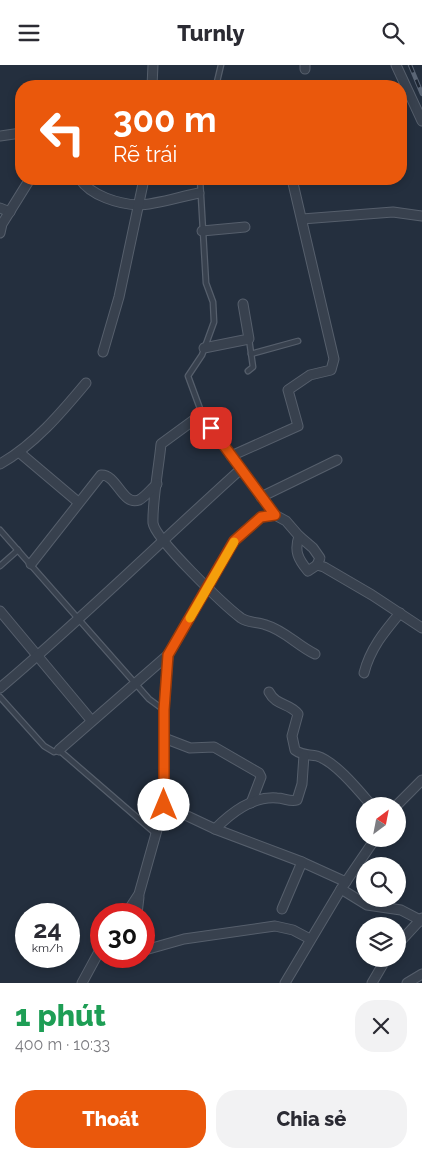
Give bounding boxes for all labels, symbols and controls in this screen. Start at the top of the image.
icon: menu [15,19,43,47]
icon: search [379,19,407,47]
text: Turnly [177,20,245,46]
text: 300 m [113,99,217,140]
icon: left [30,100,95,165]
text: Rẽ trái [113,141,177,167]
pin [190,407,232,449]
icon: arrive [197,414,225,442]
position arrow [137,778,189,830]
north arrow [356,797,406,847]
map controls [356,797,406,967]
button: search [356,857,406,907]
speed limit sign: 30 [90,903,155,968]
text: 24 [33,914,62,944]
button: layers [356,917,406,967]
text: km/h [32,941,63,955]
text: 1 phút [15,998,106,1033]
button: close [355,1000,407,1052]
text: 400 m · 10:33 [15,1035,110,1054]
button: Thoát [15,1090,206,1148]
button: Chia sẻ [216,1090,407,1148]

